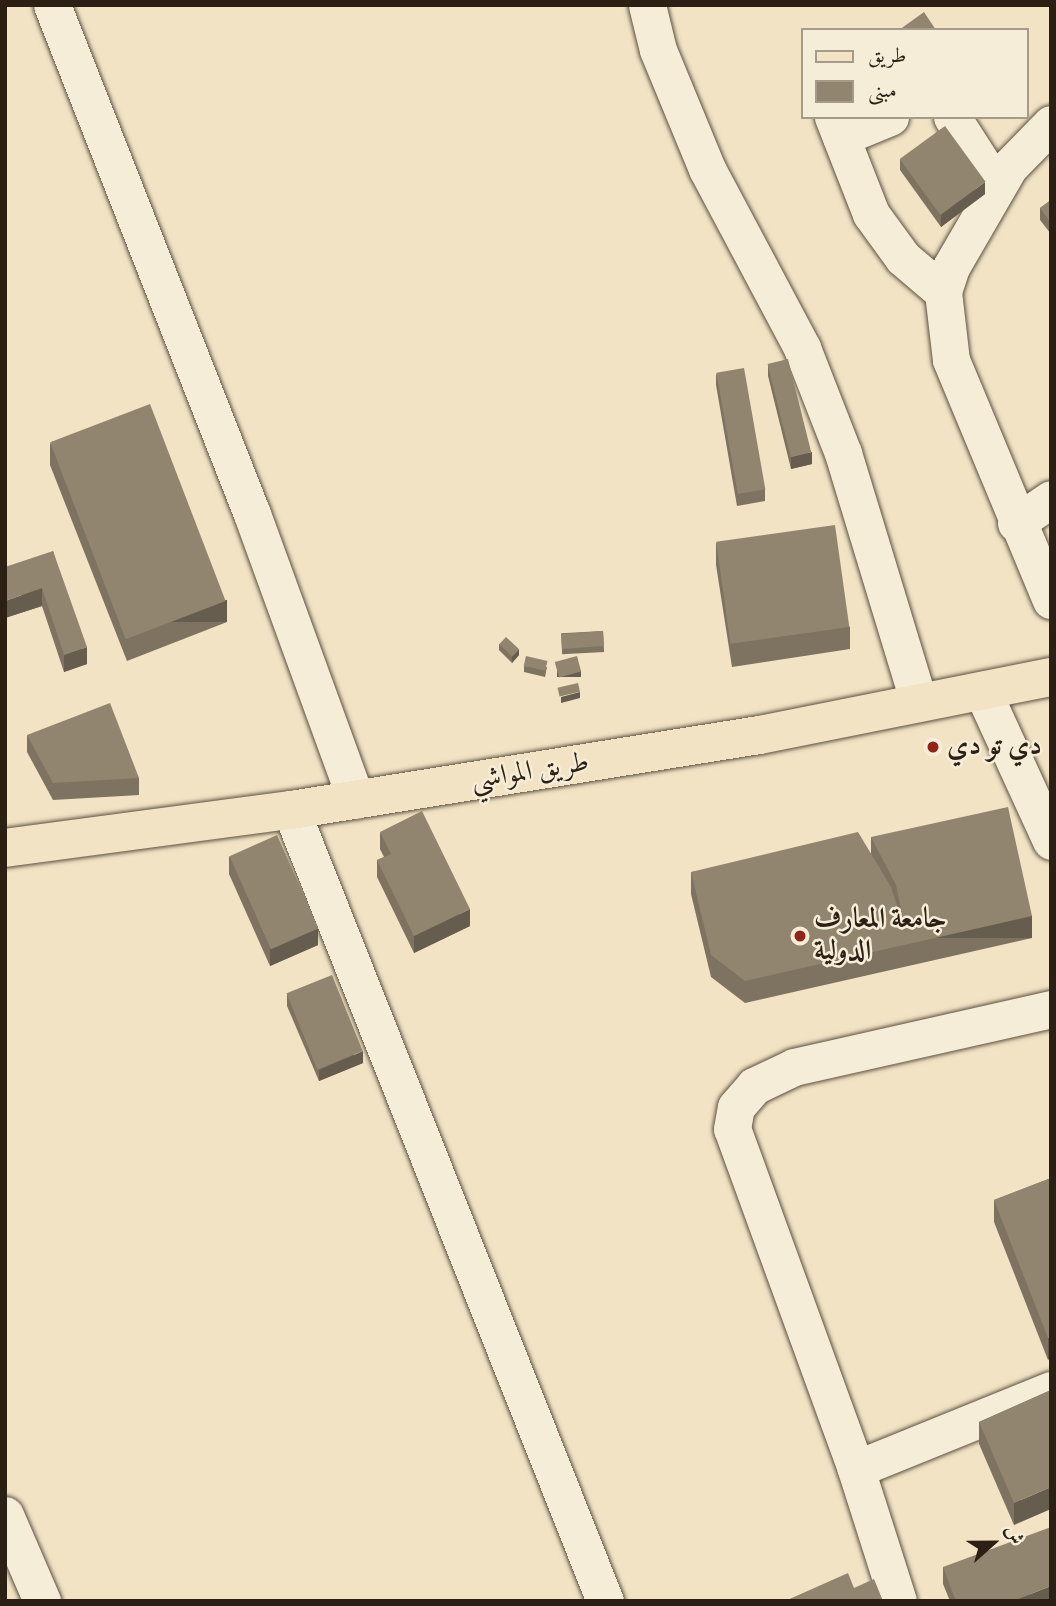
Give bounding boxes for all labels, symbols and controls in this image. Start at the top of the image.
legend [800,28,1028,119]
text: طريق [868,42,906,72]
text: مبنى [868,77,897,107]
place label: دي تو دي [947,730,1042,764]
marker: دي تو دي [925,739,941,755]
street label: طريق المواشي [469,746,591,798]
place label: جامعة المعارف الدولية [814,903,946,969]
marker: جامعة المعارف الدولية [792,928,808,944]
north arrow [958,1508,1028,1578]
text: ش [997,1522,1029,1549]

